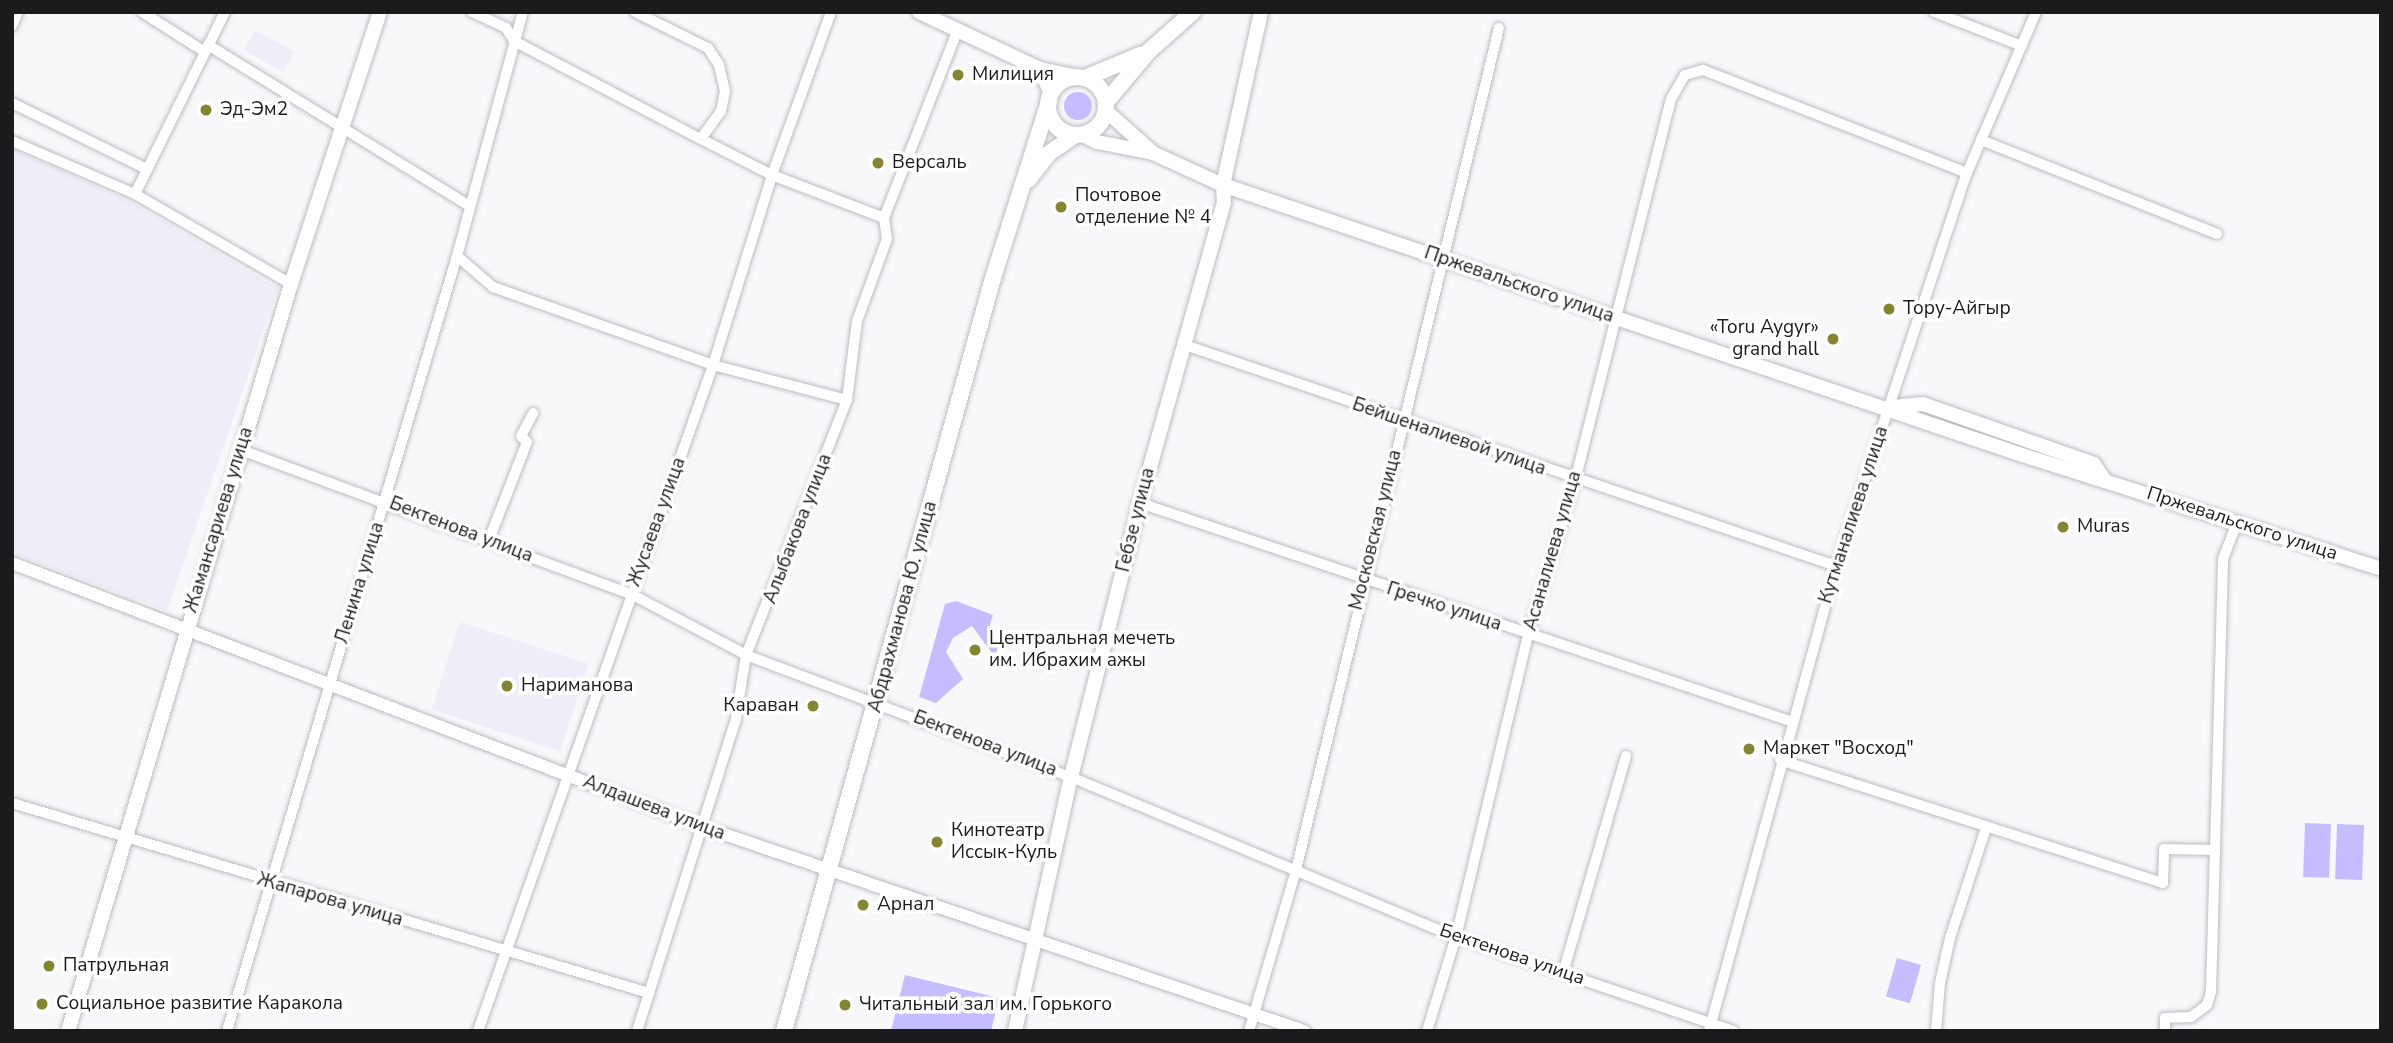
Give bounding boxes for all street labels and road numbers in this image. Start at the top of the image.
street label: Пржевальского улица [1421,242,1617,328]
street label: Бейшеналиевой улица [1349,393,1549,481]
street label: Кутманалиева улица [1815,423,1893,607]
street label: Жамансариева улица [180,424,258,616]
street label: Московская улица [1345,447,1407,613]
street label: Алыбакова улица [759,451,837,607]
street label: Жусаева улица [623,454,691,590]
street label: Гебзе улица [1112,465,1160,575]
street label: Асаналиева улица [1519,468,1587,634]
street label: Пржевальского улица [2144,482,2340,566]
street label: Бектенова улица [386,492,536,568]
street label: Абдрахманова Ю. улица [864,499,942,715]
street label: Ленина улица [331,519,389,647]
street label: Гречко улица [1384,578,1504,636]
street label: Бектенова улица [910,706,1060,782]
street label: Алдашева улица [580,770,728,846]
street label: Жапарова улица [255,868,405,932]
street label: Бектенова улица [1436,919,1588,991]

